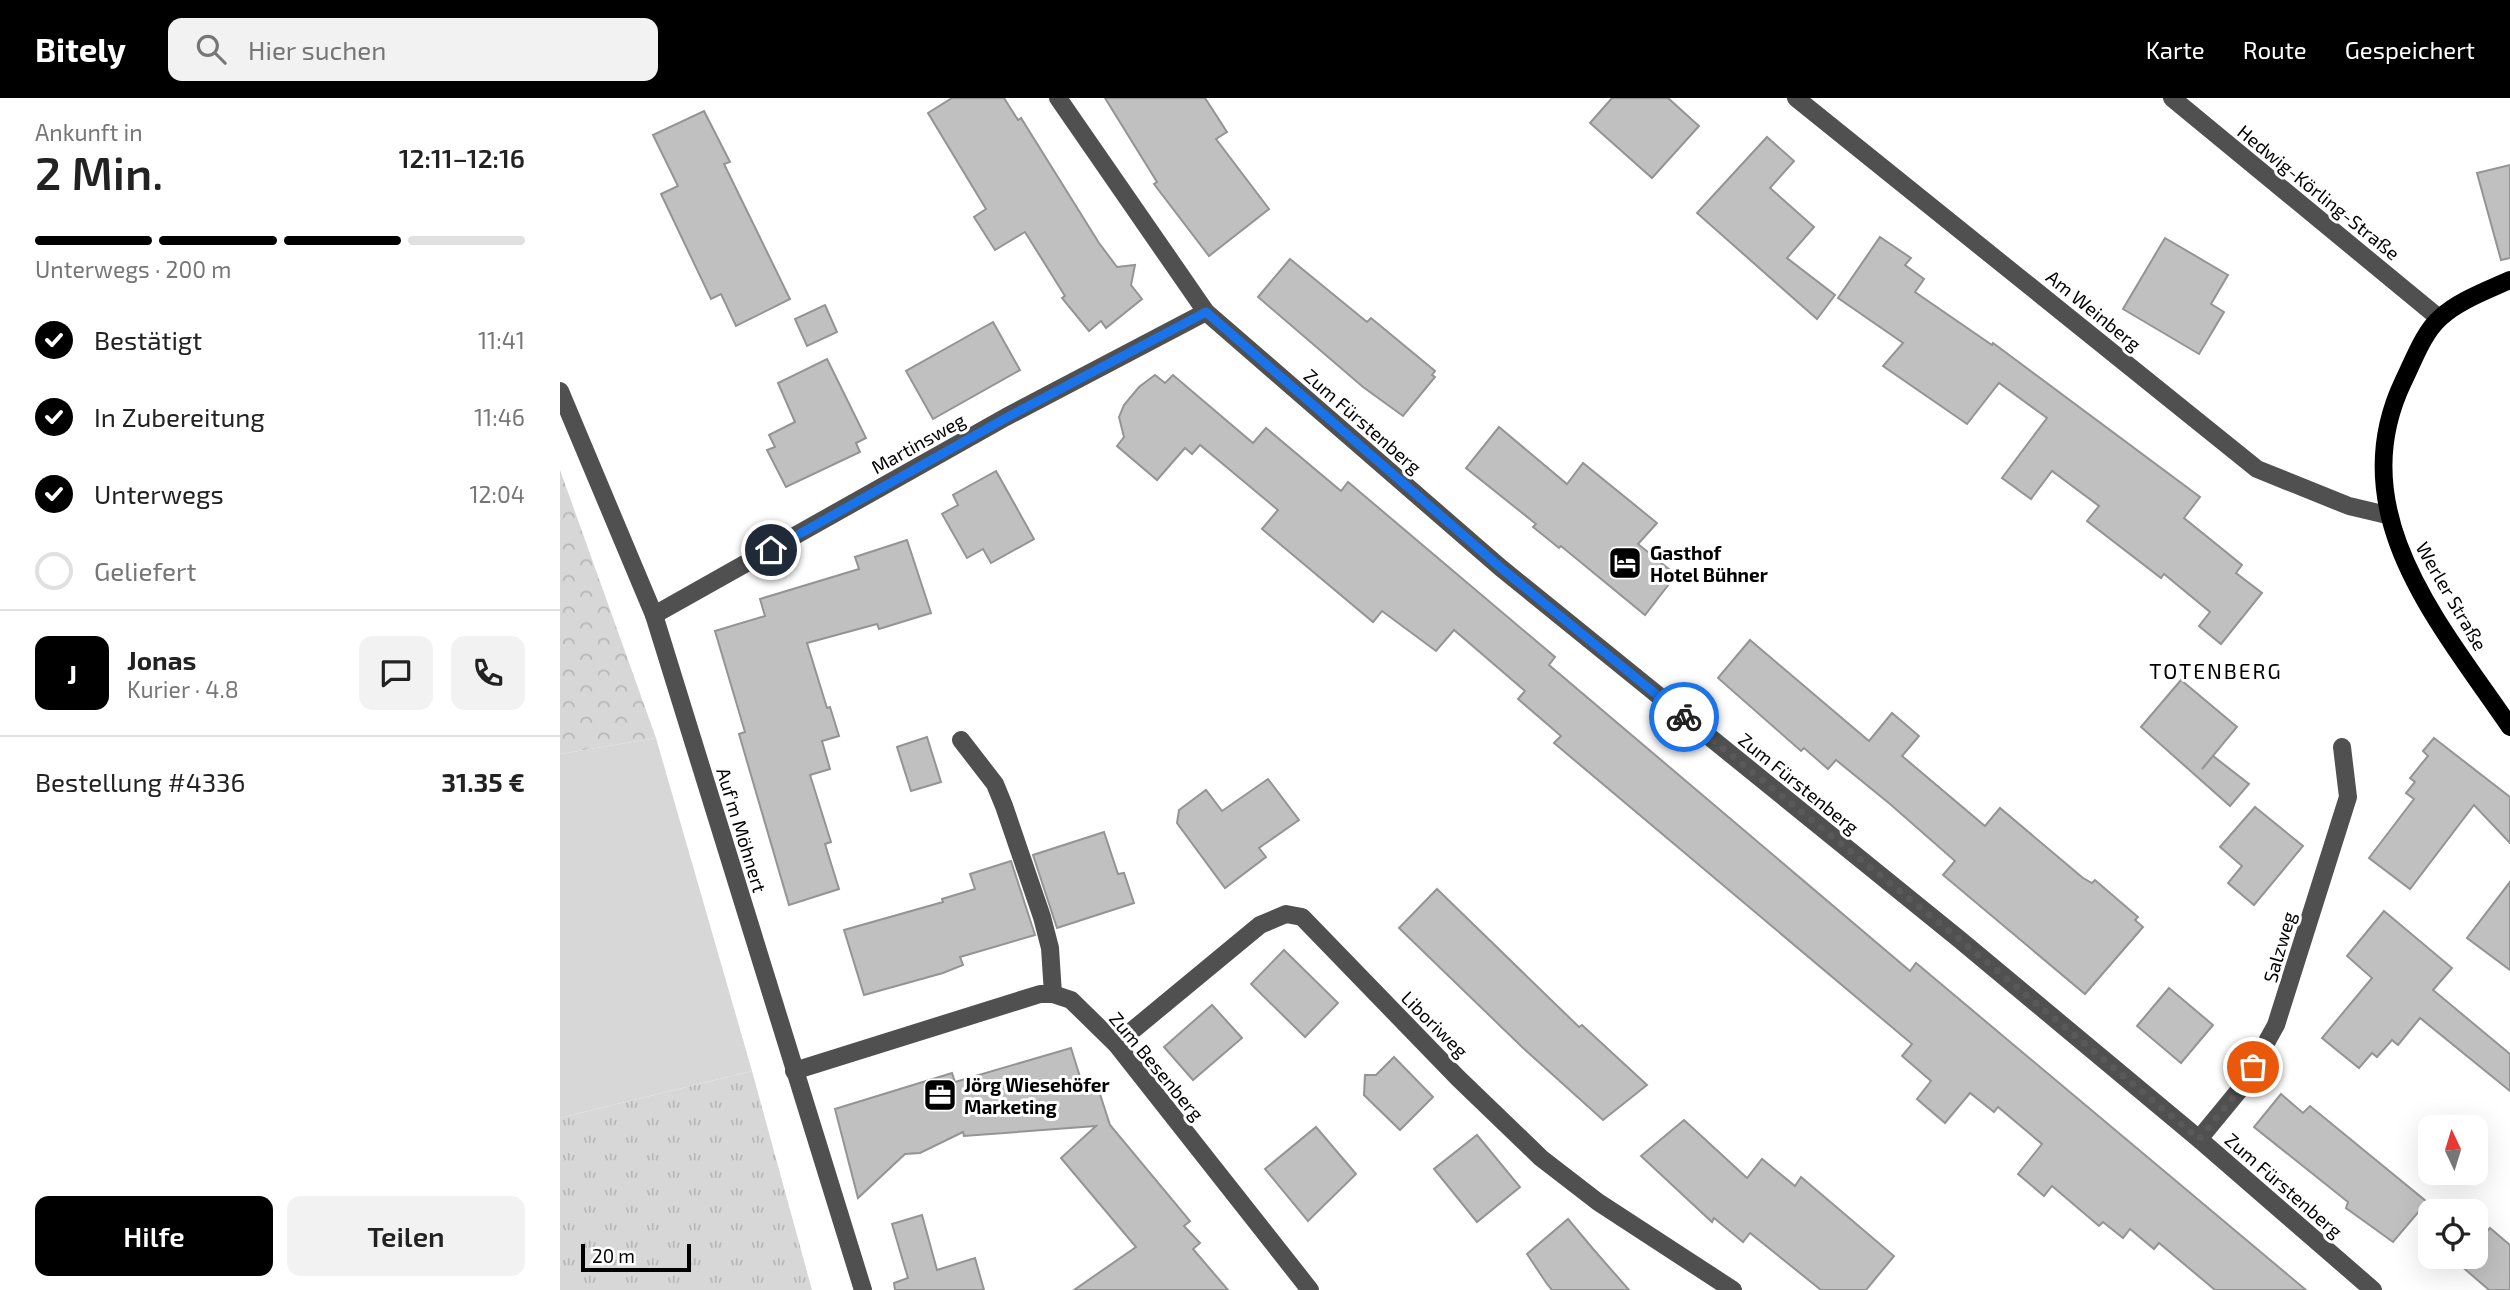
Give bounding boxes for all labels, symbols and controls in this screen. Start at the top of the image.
search box [168,18,658,81]
text: Bitely [35,29,126,69]
icon: search [192,30,230,68]
text: Hier suchen [248,34,386,65]
text: Karte [2146,35,2205,64]
text: Route [2243,35,2307,64]
text: Gespeichert [2345,35,2475,64]
text: Ankunft in [35,118,143,146]
street label: Hedwig-Körling-Straße [2233,120,2405,264]
text: 12:11–12:16 [399,142,525,173]
text: 2 Min. [35,144,163,199]
text: Unterwegs · 200 m [35,255,231,283]
street label: Am Weinberg [2042,265,2146,355]
icon: check [35,321,73,359]
text: Bestätigt [94,324,202,355]
text: 11:41 [478,326,525,354]
street label: Zum Fürstenberg [1300,364,1427,479]
icon: check [35,398,73,436]
text: In Zubereitung [94,401,265,432]
text: 11:46 [474,403,525,431]
street label: Martinsweg [867,408,969,478]
icon: check [35,475,73,513]
text: Unterwegs [94,478,224,509]
text: 12:04 [469,480,525,508]
pin [741,520,801,580]
icon: home [752,531,790,569]
street label: Werler Straße [2412,538,2492,654]
place label: Gasthof Hotel Bühner [1650,541,1768,586]
hotel icon: Gasthof Hotel Bühner [1606,544,1644,582]
text: Geliefert [94,555,196,586]
button: chat [359,636,433,710]
button: phone [451,636,525,710]
text: Jonas [127,644,196,675]
text: J [67,658,77,689]
district label: TOTENBERG [2149,658,2283,683]
text: Kurier · 4.8 [127,675,239,703]
courier [1649,682,1719,752]
icon: bike [1665,698,1703,736]
street label: Zum Fürstenberg [1734,727,1864,839]
street label: Auf'm Möhnert [712,765,772,895]
text: Bestellung #4336 [35,766,245,797]
text: 31.35 € [441,766,525,797]
street label: Salzweg [2258,908,2300,985]
street label: Liboriweg [1397,986,1473,1062]
street label: Zum Besenberg [1105,1007,1209,1125]
pin [2223,1037,2283,1097]
icon: bag [2234,1048,2272,1086]
place label: Jörg Wiesehöfer Marketing [964,1073,1110,1118]
office icon: Jörg Wiesehöfer Marketing [921,1076,959,1114]
north arrow [2418,1115,2488,1185]
map controls [2418,1115,2488,1269]
street label: Zum Fürstenberg [2221,1128,2348,1243]
button: Hilfe [35,1196,273,1276]
button: Teilen [287,1196,525,1276]
button: locate [2418,1199,2488,1269]
scale bar [581,1241,691,1273]
text: 20 m [592,1244,635,1267]

